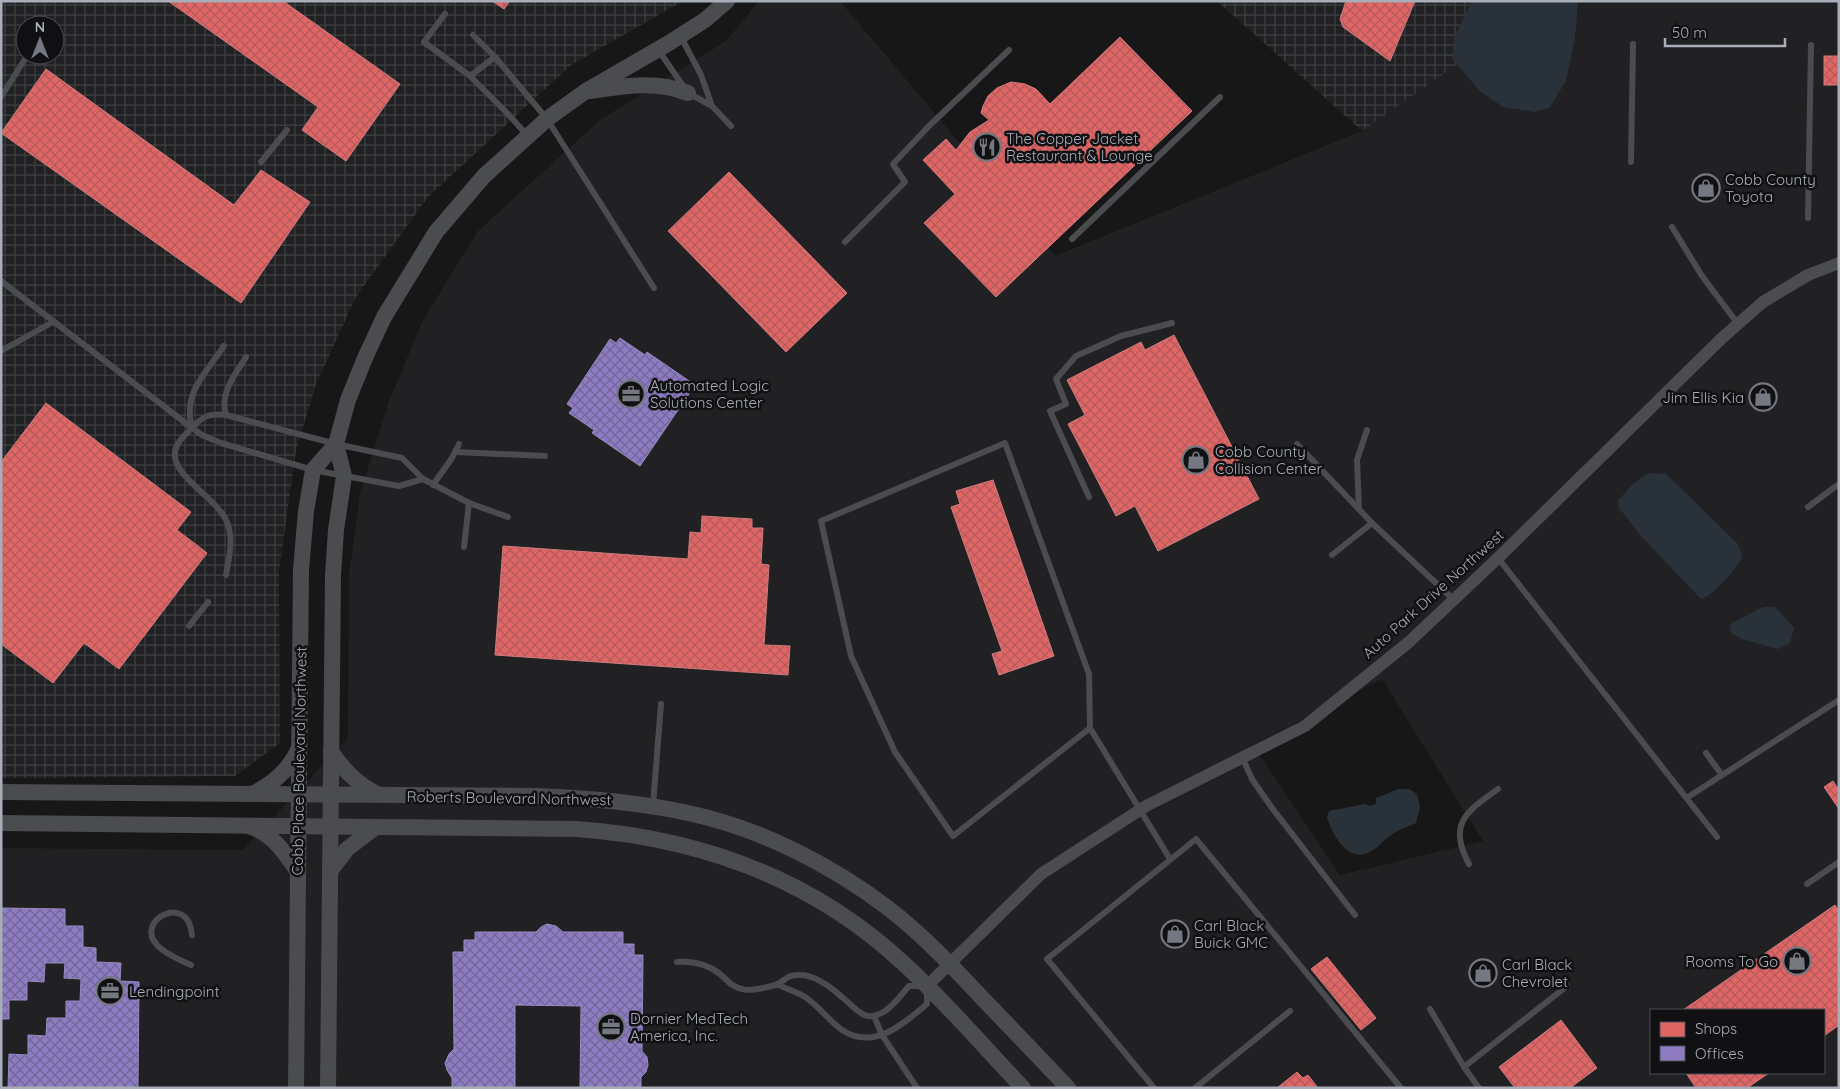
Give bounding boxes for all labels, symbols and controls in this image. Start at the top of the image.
north arrow [15,15,65,65]
scale bar [1665,15,1785,47]
text: N [35,18,45,36]
text: 50 m [1672,23,1707,42]
place label: The Copper Jacket Restaurant & Lounge [1006,129,1153,165]
restaurant icon: The Copper Jacket Restaurant & Lounge [972,132,1002,162]
place label: Cobb County Toyota [1725,170,1816,206]
shop icon: Cobb County Toyota [1691,173,1721,203]
place label: Automated Logic Solutions Center [650,376,769,412]
office icon: Automated Logic Solutions Center [616,379,646,409]
shop icon: Jim Ellis Kia [1748,382,1778,412]
place label: Jim Ellis Kia [1662,388,1744,407]
place label: Cobb County Collision Center [1215,442,1322,478]
shop icon: Cobb County Collision Center [1181,445,1211,475]
street label: Auto Park Drive Northwest [1358,526,1508,662]
street label: Cobb Place Boulevard Northwest [288,646,310,876]
street label: Roberts Boulevard Northwest [406,787,612,809]
place label: Carl Black Buick GMC [1194,916,1268,952]
shop icon: Carl Black Buick GMC [1160,919,1190,949]
shop icon: Rooms To Go [1782,946,1812,976]
place label: Rooms To Go [1685,952,1778,971]
place label: Carl Black Chevrolet [1502,955,1572,991]
shop icon: Carl Black Chevrolet [1468,958,1498,988]
office icon: Lendingpoint [95,976,125,1006]
place label: Lendingpoint [129,982,220,1001]
place label: Dornier MedTech America, Inc. [630,1009,748,1045]
legend [1650,1009,1825,1074]
office icon: Dornier MedTech America, Inc. [596,1012,626,1042]
text: Shops [1695,1019,1737,1038]
text: Offices [1695,1044,1744,1063]

